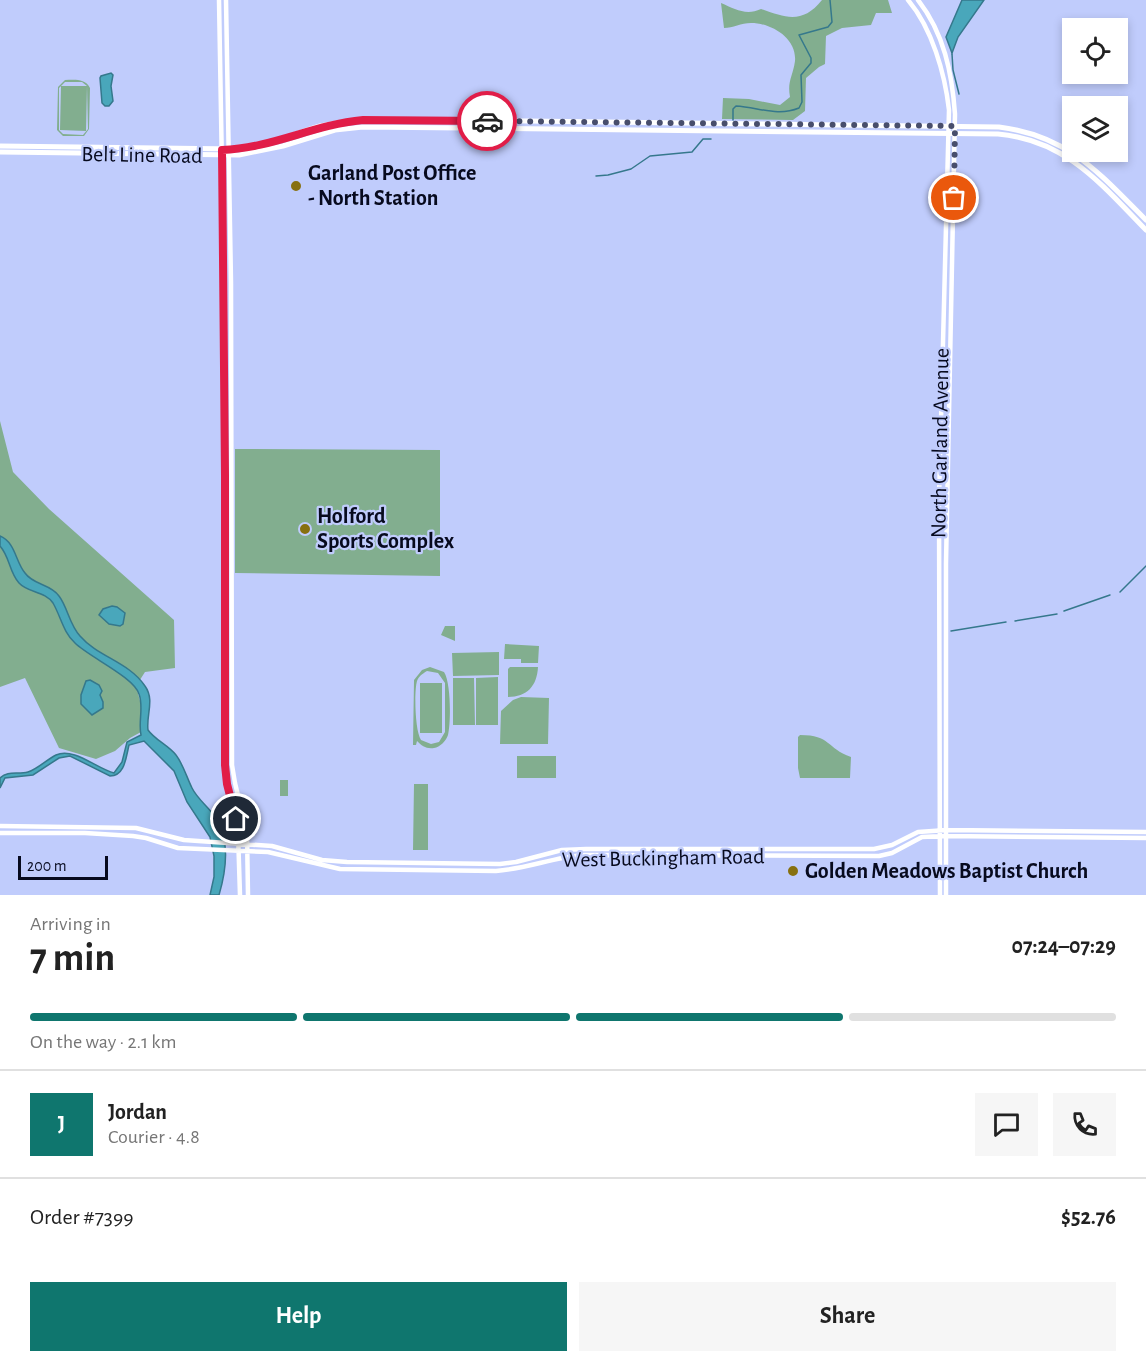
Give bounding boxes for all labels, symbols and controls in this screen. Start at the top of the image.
map controls [1062,18,1128,162]
button: locate [1062,18,1128,84]
courier [457,91,517,151]
button: layers [1062,96,1128,162]
icon: car [471,105,504,138]
street label: Belt Line Road [81,143,203,167]
place label: Garland Post Office - North Station [308,162,476,209]
pin [928,172,979,223]
marker: Garland Post Office - North Station [289,179,303,193]
icon: bag [937,181,970,214]
street label: North Garland Avenue [927,348,953,538]
place label: Holford Sports Complex [317,505,454,552]
marker: Holford Sports Complex [298,522,312,536]
pin [210,793,261,844]
icon: home [219,802,252,835]
street label: West Buckingham Road [561,845,765,871]
scale bar [18,853,108,880]
text: 200 m [27,858,67,874]
place label: Golden Meadows Baptist Church [805,860,1088,882]
marker: Golden Meadows Baptist Church [786,864,800,878]
text: Arriving in [30,914,111,934]
text: 07:24–07:29 [1011,935,1116,957]
text: 7 min [30,939,115,978]
text: On the way · 2.1 km [30,1032,176,1052]
button: chat [975,1093,1038,1156]
button: phone [1053,1093,1116,1156]
text: Jordan [108,1101,167,1123]
text: J [58,1113,65,1135]
text: Courier · 4.8 [108,1127,200,1147]
text: Order #7399 [30,1206,134,1228]
text: $52.76 [1061,1206,1116,1228]
button: Help [30,1282,567,1351]
button: Share [579,1282,1116,1351]

